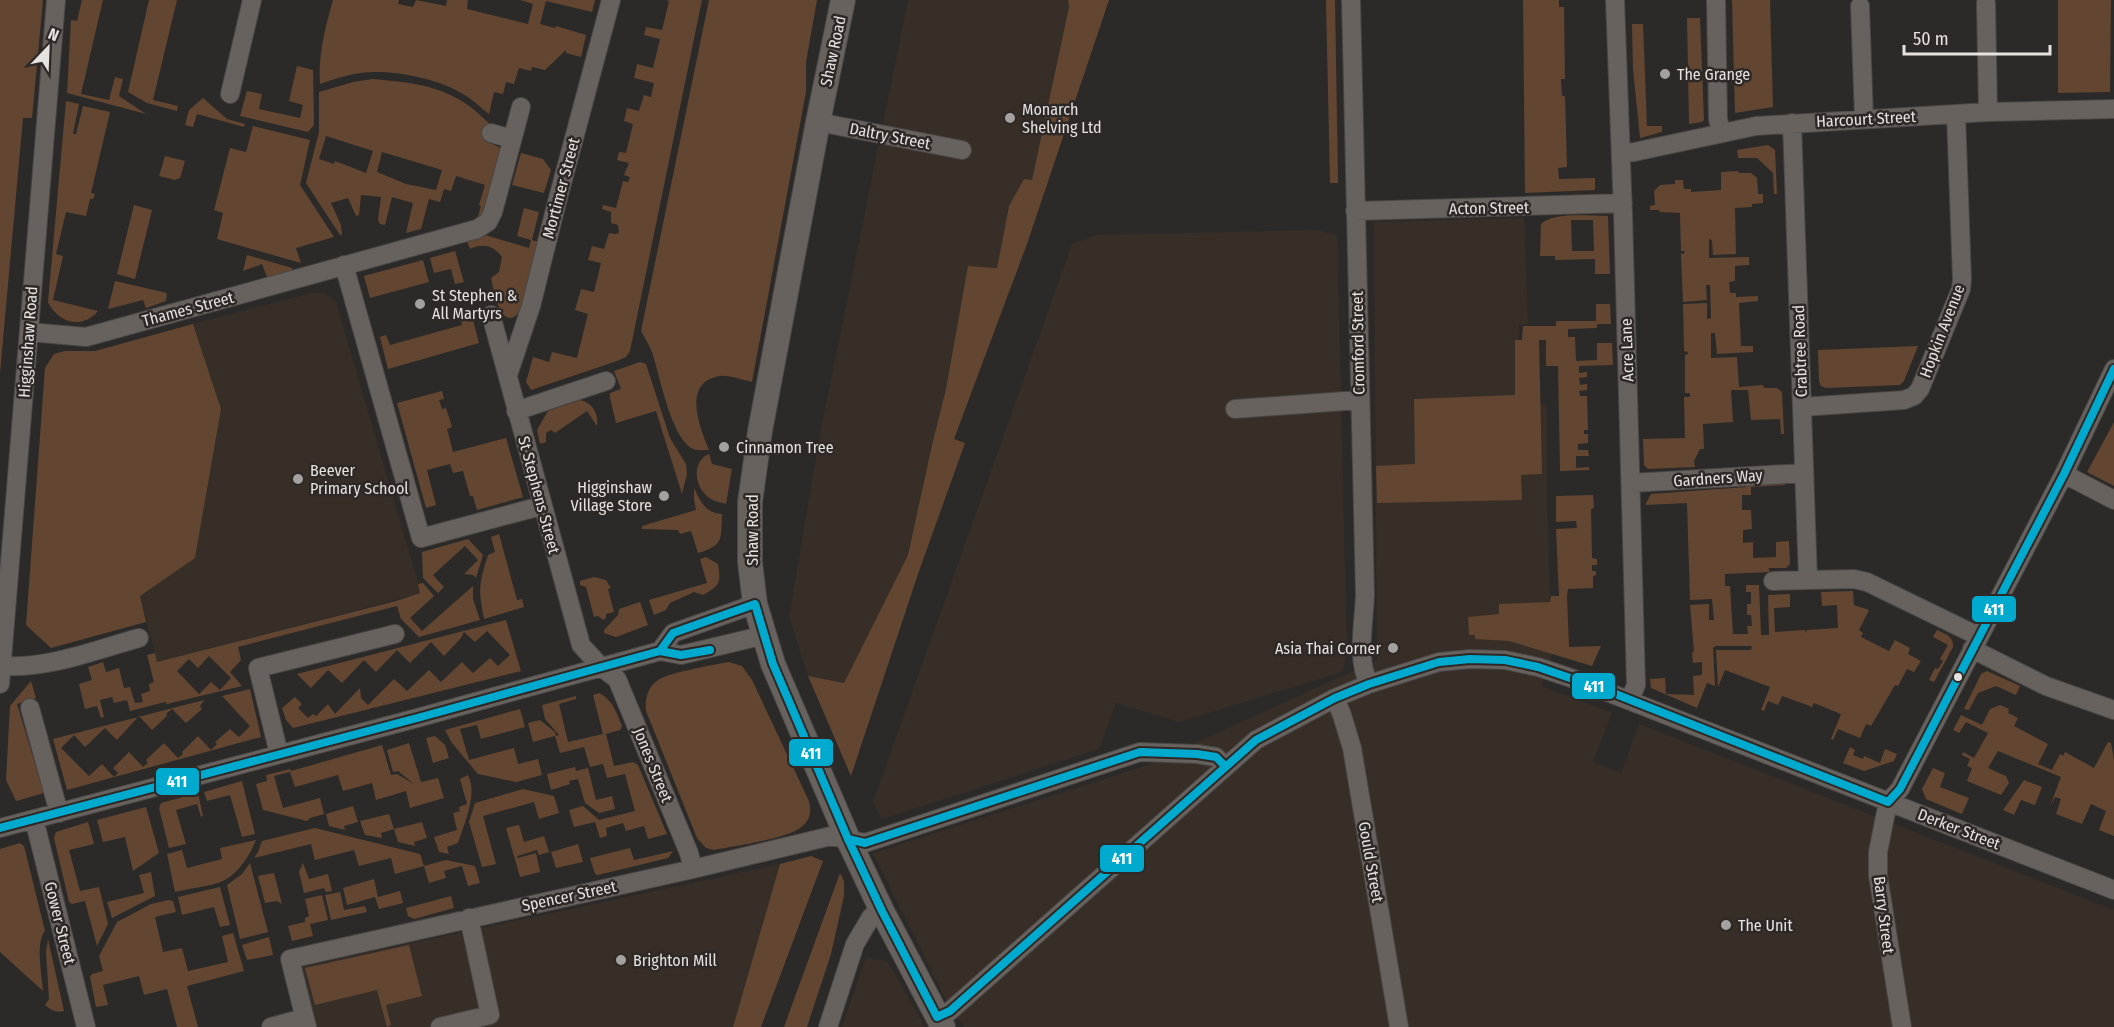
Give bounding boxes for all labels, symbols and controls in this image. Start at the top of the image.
street label: Shaw Road [816,14,850,88]
north arrow [18,18,78,78]
scale bar [1904,18,2050,56]
text: N [46,24,62,45]
text: 50 m [1913,28,1949,50]
place label: The Grange [1677,65,1750,84]
marker: The Grange [1658,67,1672,81]
place label: Monarch Shelving Ltd [1022,100,1101,137]
street label: Harcourt Street [1816,107,1917,131]
marker: Monarch Shelving Ltd [1003,111,1017,125]
street label: Daltry Street [848,119,933,153]
street label: Mortimer Street [538,135,584,240]
street label: Acton Street [1449,198,1530,218]
street label: Hopkin Avenue [1916,282,1969,380]
street label: Higginshaw Road [15,286,41,398]
place label: St Stephen & All Martyrs [432,286,518,323]
street label: Thames Street [140,287,237,330]
street label: Cromford Street [1348,290,1368,395]
marker: St Stephen & All Martyrs [413,297,427,311]
street label: Crabtree Road [1789,304,1811,398]
street label: Acre Lane [1616,318,1638,382]
street label: St Stephens Street [514,434,564,557]
place label: Cinnamon Tree [736,438,834,457]
marker: Cinnamon Tree [717,440,731,454]
place label: Beever Primary School [310,461,409,498]
street label: Gardners Way [1673,465,1764,491]
marker: Beever Primary School [291,472,305,486]
place label: Higginshaw Village Store [570,478,653,515]
marker: Higginshaw Village Store [657,489,671,503]
street label: Shaw Road [743,494,762,566]
line badge: 411 [1971,595,2017,623]
text: 411 [1984,600,2004,619]
place label: Asia Thai Corner [1275,639,1381,658]
marker: Asia Thai Corner [1386,641,1400,655]
unlabelled marker [1952,671,1964,683]
line badge: 411 [1571,672,1616,700]
text: 411 [1584,677,1604,696]
street label: Jones Street [629,725,677,806]
line badge: 411 [788,738,834,767]
text: 411 [801,744,821,763]
line badge: 411 [155,767,200,796]
text: 411 [167,772,187,791]
street label: Derker Street [1915,805,2004,854]
street label: Gould Street [1355,820,1388,905]
line badge: 411 [1099,844,1145,873]
text: 411 [1112,849,1132,868]
street label: Barry Street [1870,875,1898,956]
street label: Spencer Street [520,877,619,915]
street label: Gower Street [41,880,80,967]
place label: The Unit [1738,916,1793,935]
marker: The Unit [1719,918,1733,932]
place label: Brighton Mill [633,951,717,970]
marker: Brighton Mill [614,953,628,967]

